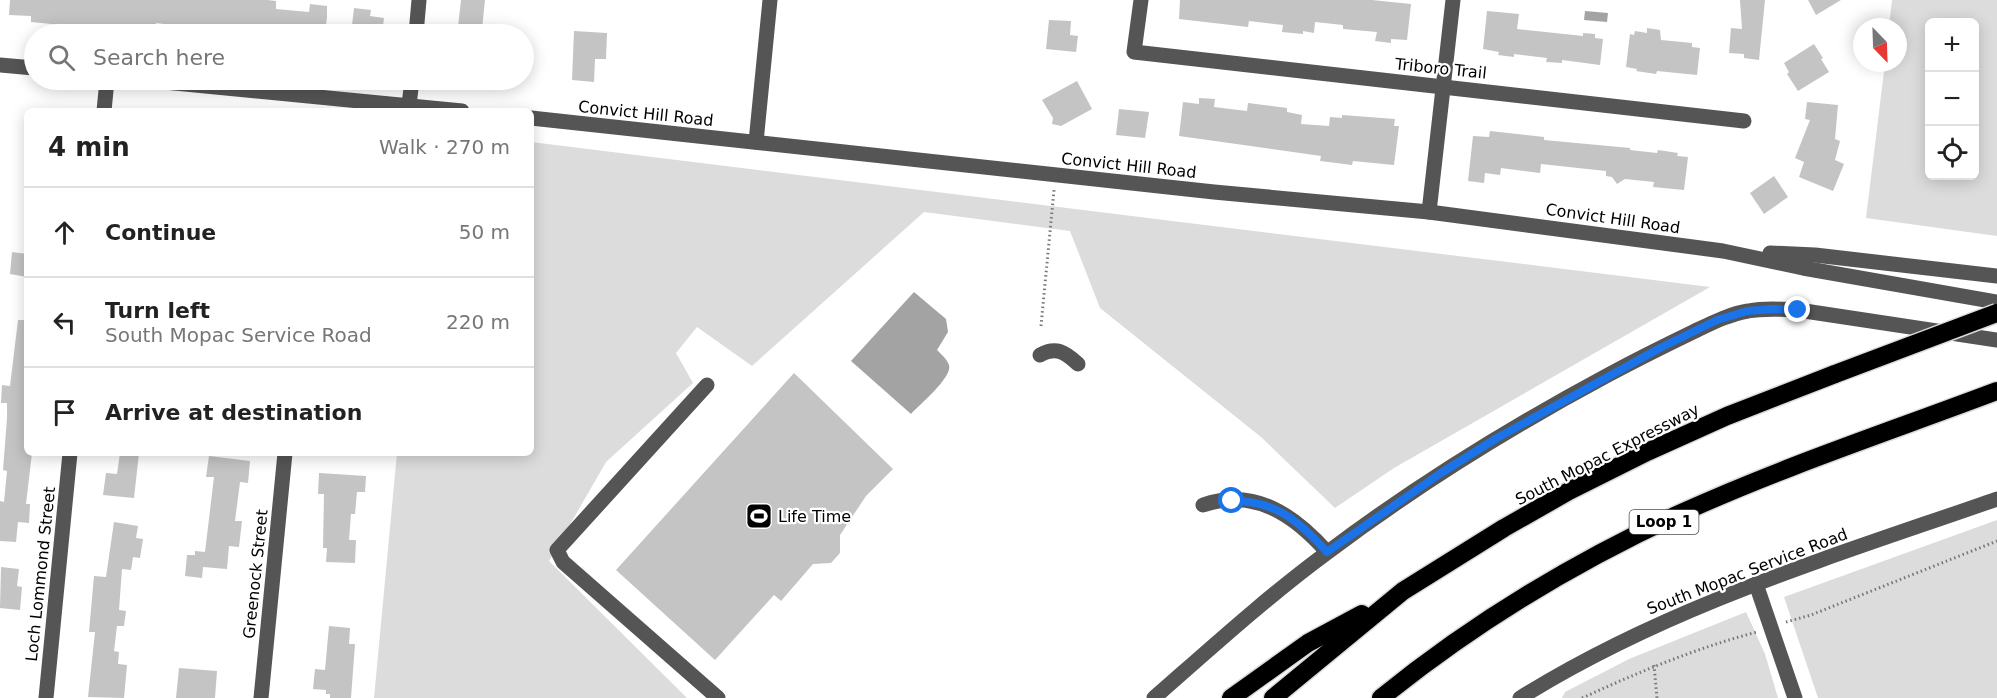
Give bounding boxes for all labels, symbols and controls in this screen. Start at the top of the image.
north arrow [1853,18,1907,72]
map controls [1925,18,1979,180]
button: + [1925,18,1979,72]
search box [24,24,534,90]
icon: search [45,41,78,74]
text: Search here [93,45,225,70]
street label: Triboro Trail [1393,54,1488,83]
button: − [1925,72,1979,126]
street label: Convict Hill Road [577,97,714,130]
button: locate [1925,126,1979,180]
text: 4 min [48,132,130,162]
text: Walk · 270 m [379,135,510,159]
street label: Convict Hill Road [1060,149,1197,182]
street label: Convict Hill Road [1544,200,1681,237]
icon: ahead [48,216,81,249]
text: Continue [105,220,216,245]
text: 50 m [459,220,510,244]
route end [1784,296,1810,322]
text: Turn left [105,298,210,323]
icon: left [48,306,81,339]
text: 220 m [446,310,510,334]
text: South Mopac Service Road [105,323,372,347]
icon: arrive [48,396,81,429]
text: Arrive at destination [105,400,362,425]
street label: South Mopac Expressway [1512,400,1702,509]
street label: Loch Lommond Street [22,486,59,662]
route start [1218,487,1244,513]
sports icon: Life Time [744,501,774,531]
place label: Life Time [778,507,851,526]
street label: Greenock Street [239,508,272,640]
road number: Loop 1 [1630,510,1698,534]
street label: South Mopac Service Road [1644,524,1850,619]

